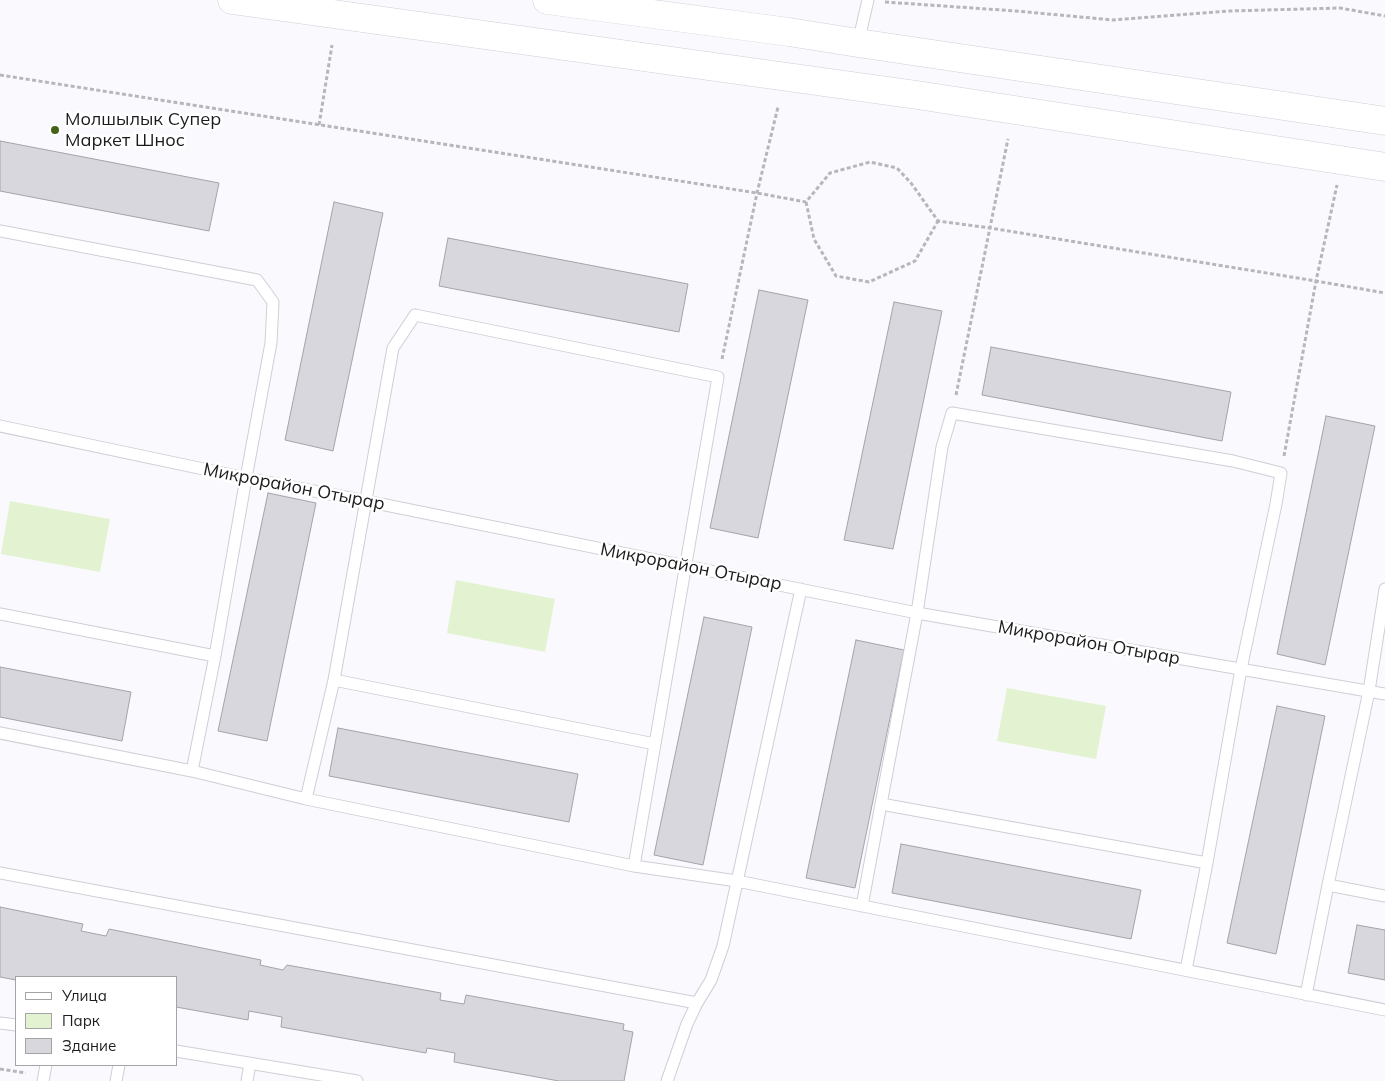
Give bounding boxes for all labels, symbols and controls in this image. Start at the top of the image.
place label: Молшылык Супер Маркет Шнос [65,109,221,152]
marker: Молшылык Супер Маркет Шнос [49,124,61,136]
street label: Микрорайон Отырар [201,459,387,515]
street label: Микрорайон Отырар [598,539,784,595]
street label: Микрорайон Отырар [996,616,1182,670]
legend [15,976,178,1066]
text: Улица [62,986,107,1005]
text: Парк [62,1011,100,1030]
text: Здание [62,1036,116,1055]

